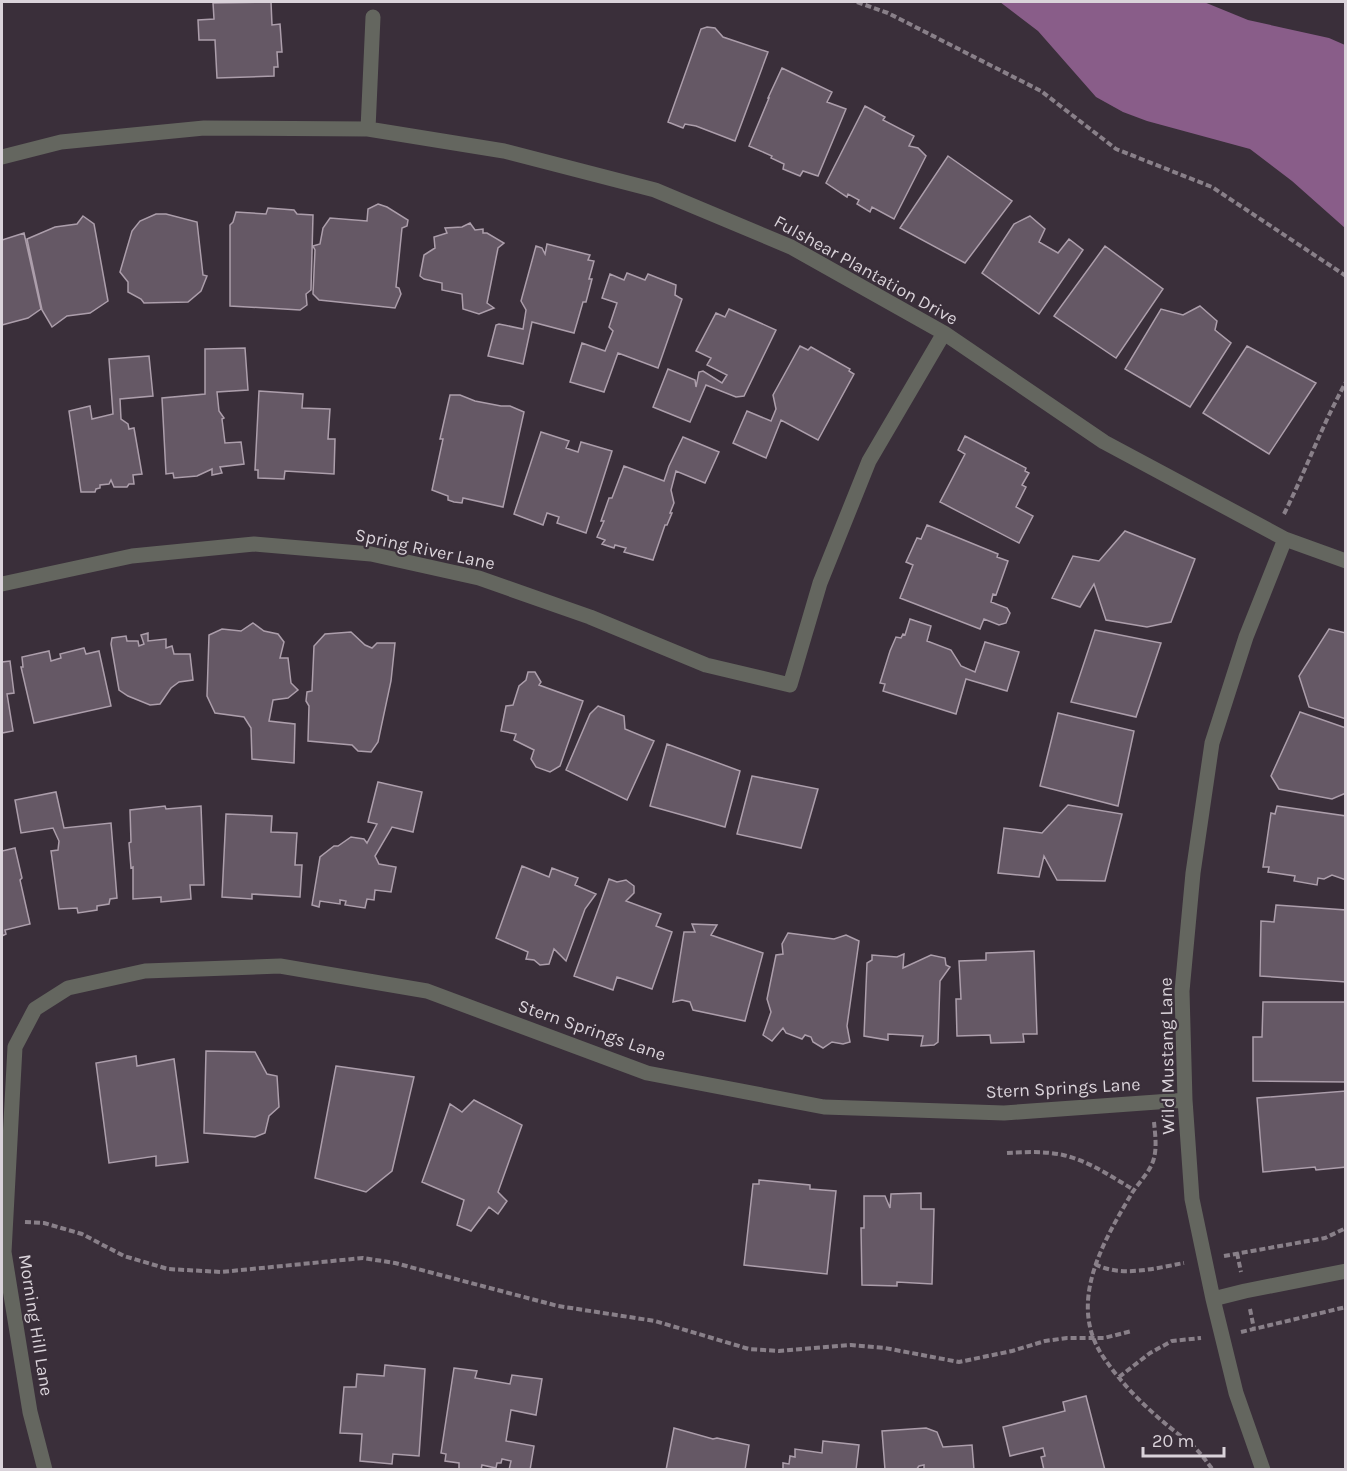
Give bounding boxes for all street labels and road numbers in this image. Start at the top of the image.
street label: Fulshear Plantation Drive [770,210,962,330]
street label: Spring River Lane [353,523,497,575]
street label: Wild Mustang Lane [1155,977,1179,1135]
street label: Stern Springs Lane [515,994,669,1066]
street label: Stern Springs Lane [985,1073,1141,1103]
street label: Morning Hill Lane [14,1253,58,1397]

